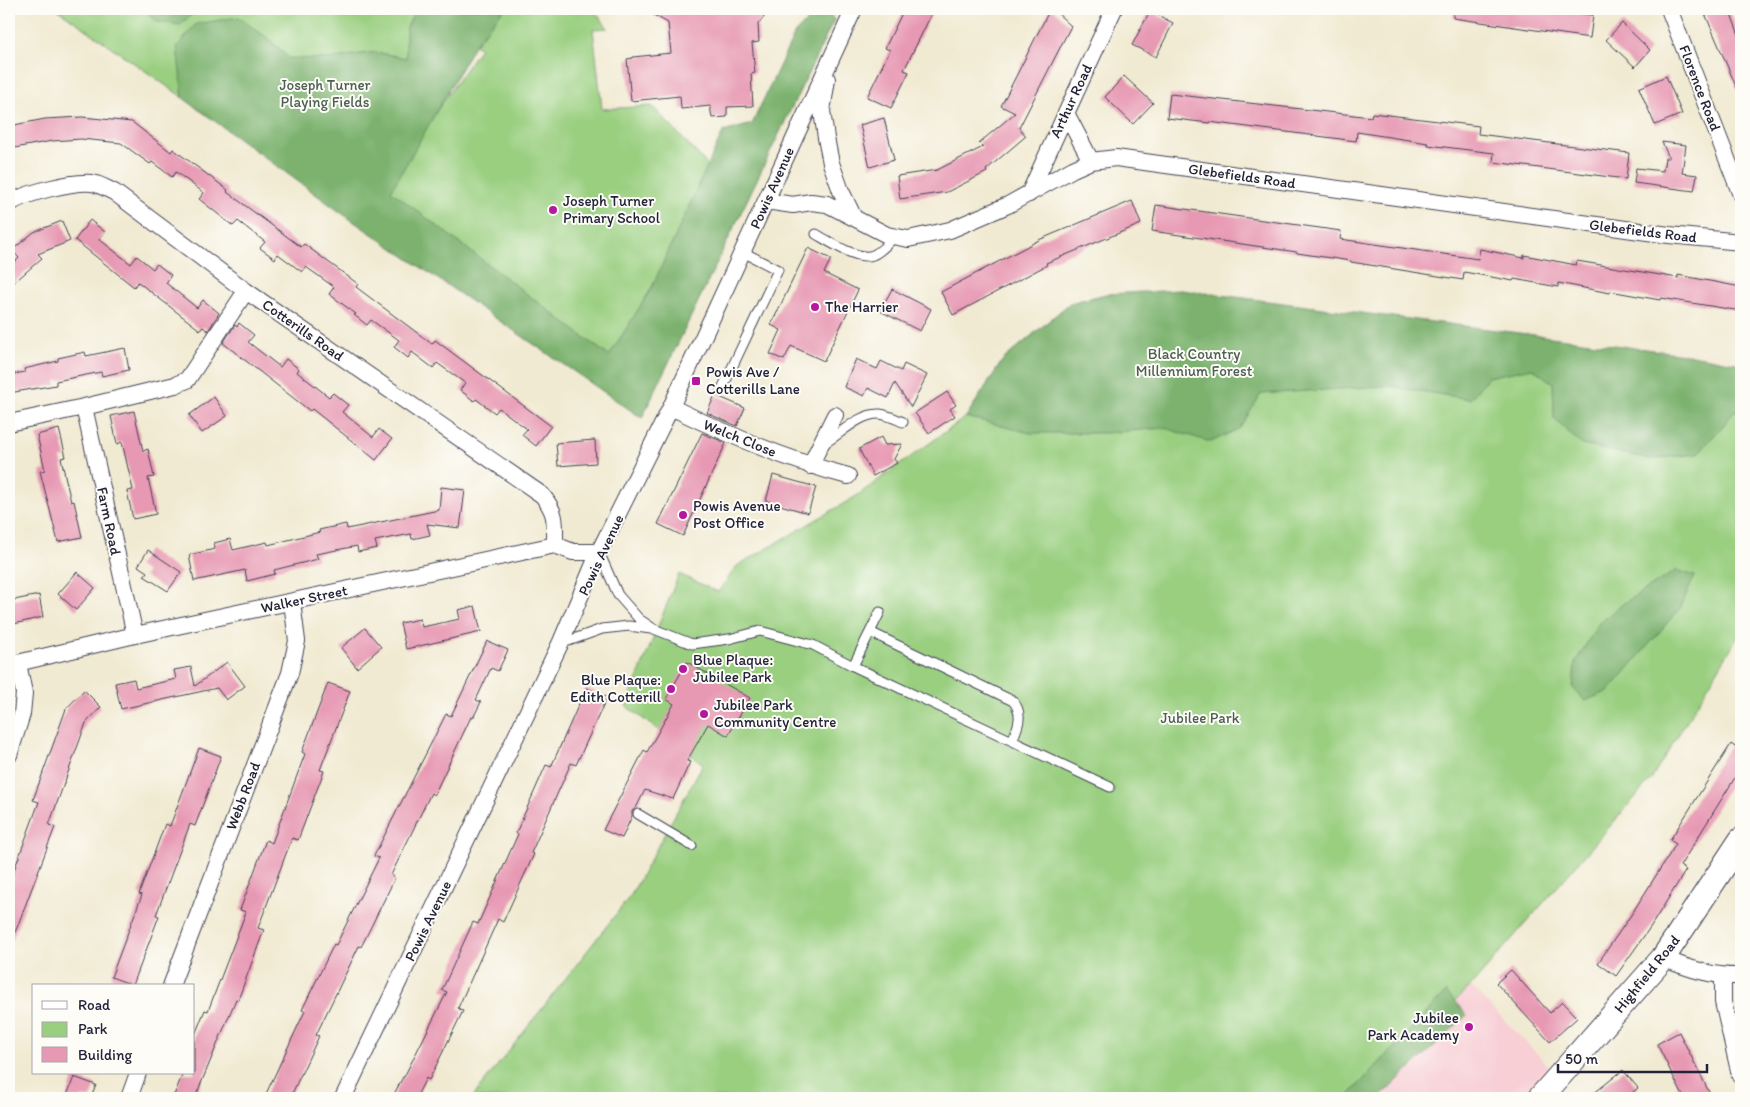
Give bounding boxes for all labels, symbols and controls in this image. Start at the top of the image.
street label: Florence Road [1675,42,1725,134]
street label: Arthur Road [1046,61,1096,141]
park label: Joseph Turner Playing Fields [279,76,371,111]
street label: Powis Avenue [746,144,798,232]
street label: Glebefields Road [1187,160,1297,192]
place label: Joseph Turner Primary School [563,192,661,227]
marker: Joseph Turner Primary School [547,204,559,216]
street label: Glebefields Road [1588,215,1698,247]
street label: Cotterills Road [259,295,347,365]
place label: The Harrier [825,298,898,316]
marker: The Harrier [809,301,821,313]
park label: Black Country Millennium Forest [1136,345,1253,380]
place label: Powis Ave / Cotterills Lane [706,363,800,398]
marker: Powis Ave / Cotterills Lane [690,375,702,387]
street label: Welch Close [701,415,779,461]
street label: Farm Road [93,485,125,557]
place label: Powis Avenue Post Office [693,497,781,532]
marker: Powis Avenue Post Office [677,509,689,521]
street label: Powis Avenue [574,512,628,598]
street label: Walker Street [259,581,349,617]
place label: Blue Plaque: Jubilee Park [693,651,773,686]
marker: Blue Plaque: Jubilee Park [677,663,689,675]
place label: Blue Plaque: Edith Cotterill [570,671,662,706]
marker: Blue Plaque: Edith Cotterill [665,683,677,695]
place label: Jubilee Park Community Centre [714,696,836,731]
marker: Jubilee Park Community Centre [698,708,710,720]
park label: Jubilee Park [1161,709,1240,727]
street label: Webb Road [222,759,264,833]
street label: Powis Avenue [401,878,455,964]
street label: Highfield Road [1610,932,1684,1016]
legend [32,984,195,1074]
text: Road [78,996,111,1014]
place label: Jubilee Park Academy [1367,1009,1459,1044]
text: Park [78,1020,108,1038]
marker: Jubilee Park Academy [1463,1021,1475,1033]
scale bar [1558,1042,1706,1074]
text: Building [78,1046,132,1064]
text: 50 m [1565,1050,1598,1068]

